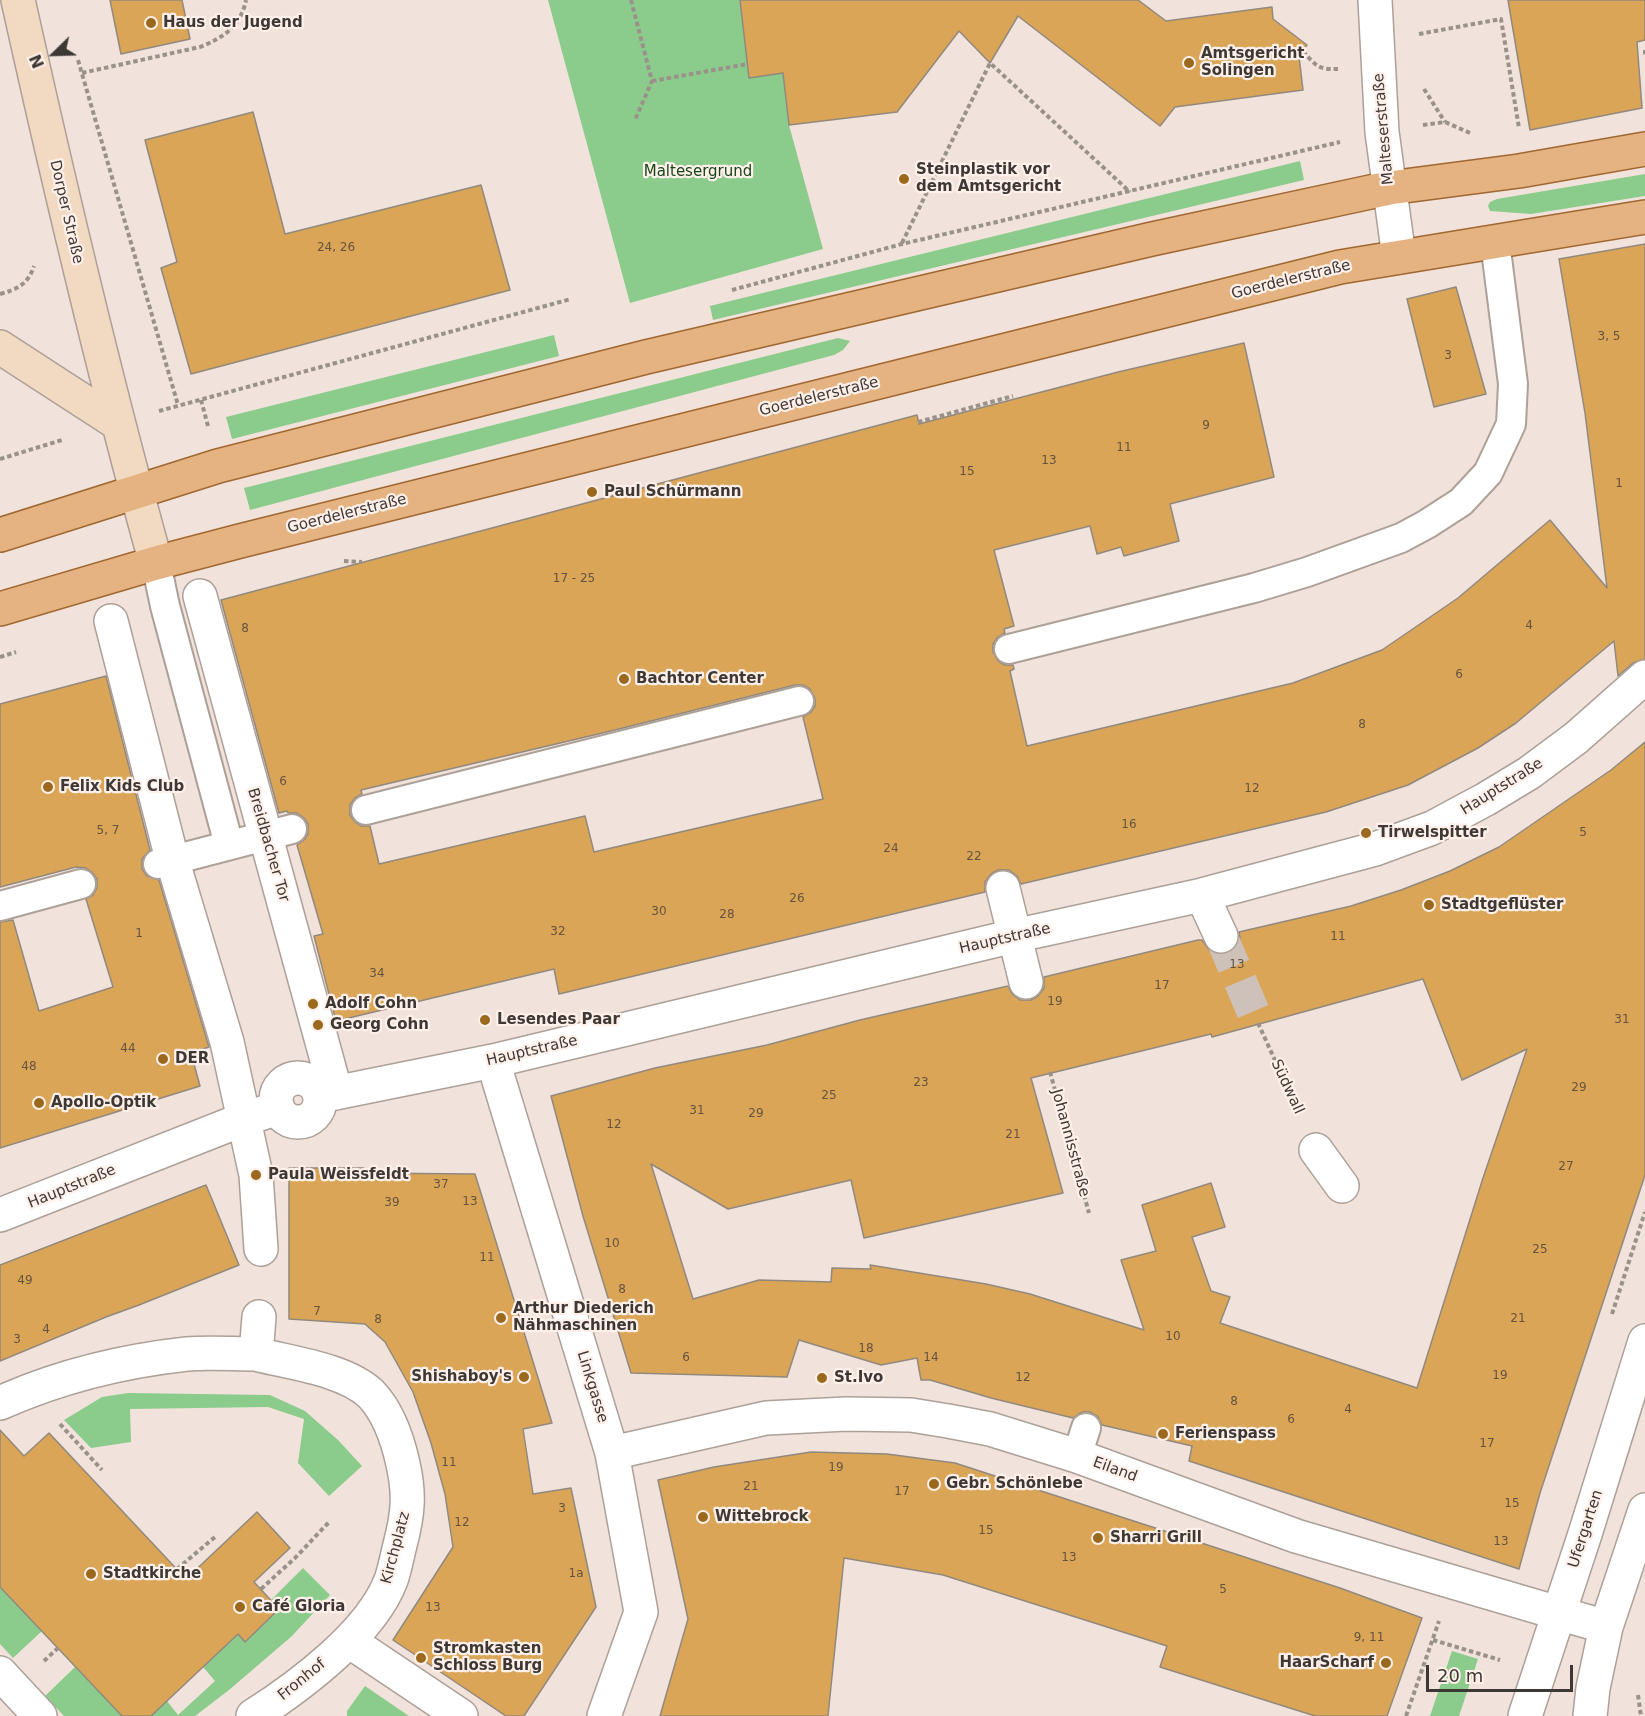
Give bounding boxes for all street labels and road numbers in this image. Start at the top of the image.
street label: Malteserstraße [1370,72,1398,186]
street label: Dorper Straße [45,158,87,266]
street label: Goerdelerstraße [1230,257,1352,303]
street label: Goerdelerstraße [758,374,880,420]
street label: Goerdelerstraße [286,491,408,537]
street label: Hauptstraße [1458,755,1546,819]
street label: Breidbacher Tor [243,786,293,904]
street label: Hauptstraße [958,920,1052,958]
street label: Hauptstraße [485,1032,579,1070]
street label: Südwall [1267,1057,1307,1117]
street label: Johannisstraße [1047,1087,1093,1199]
street label: Hauptstraße [25,1161,119,1213]
street label: Linkgasse [573,1349,611,1425]
street label: Eiland [1090,1454,1140,1486]
street label: Ufergarten [1565,1488,1607,1570]
street label: Kirchplatz [378,1510,414,1586]
street label: Fronhof [275,1655,329,1705]

